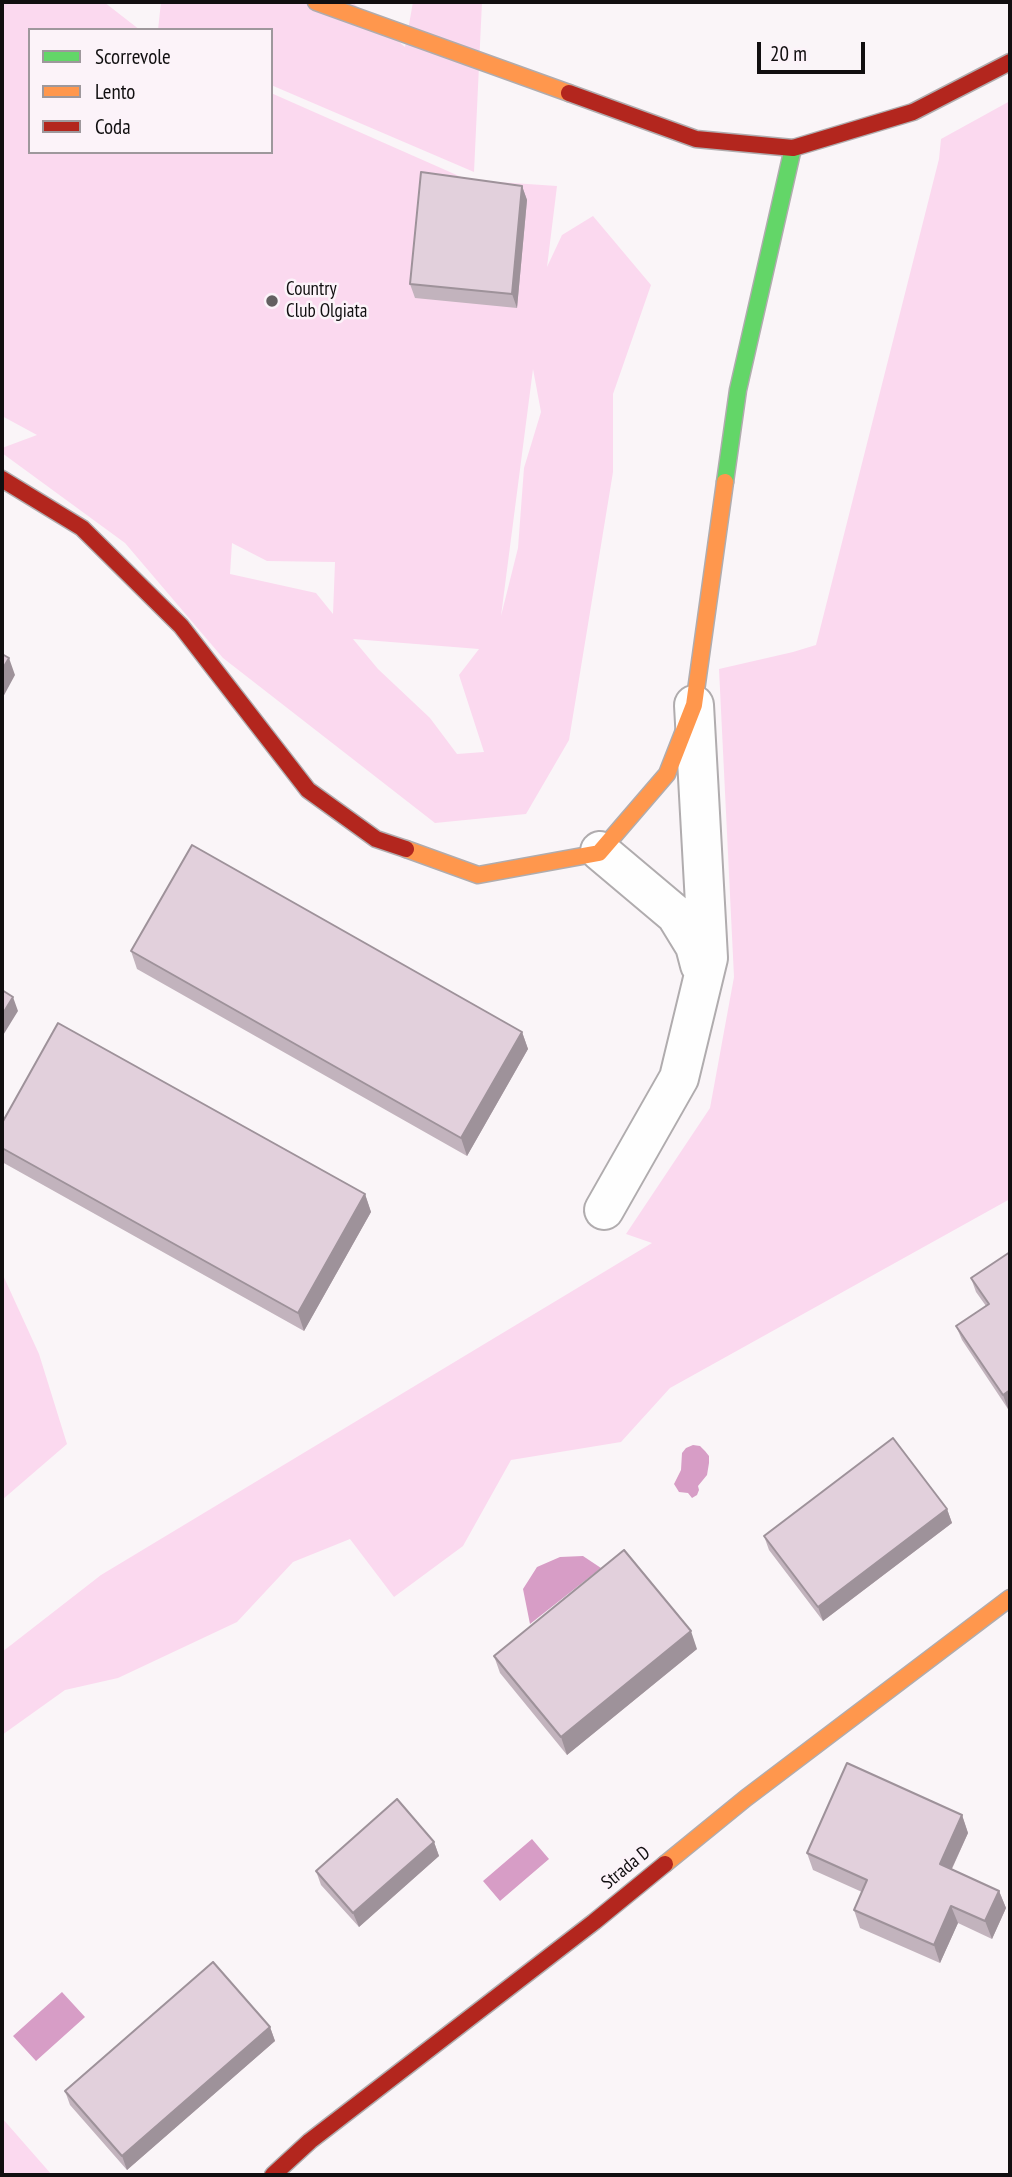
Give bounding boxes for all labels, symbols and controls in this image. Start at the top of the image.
legend [28,28,273,154]
scale bar [760,28,869,72]
text: 20 m [770,40,807,67]
text: Scorrevole [95,43,171,70]
text: Lento [95,78,135,105]
text: Coda [95,113,131,140]
place label: Country Club Olgiata [286,279,367,323]
marker: Country Club Olgiata [264,293,280,309]
street label: Strada D [597,1842,655,1894]

